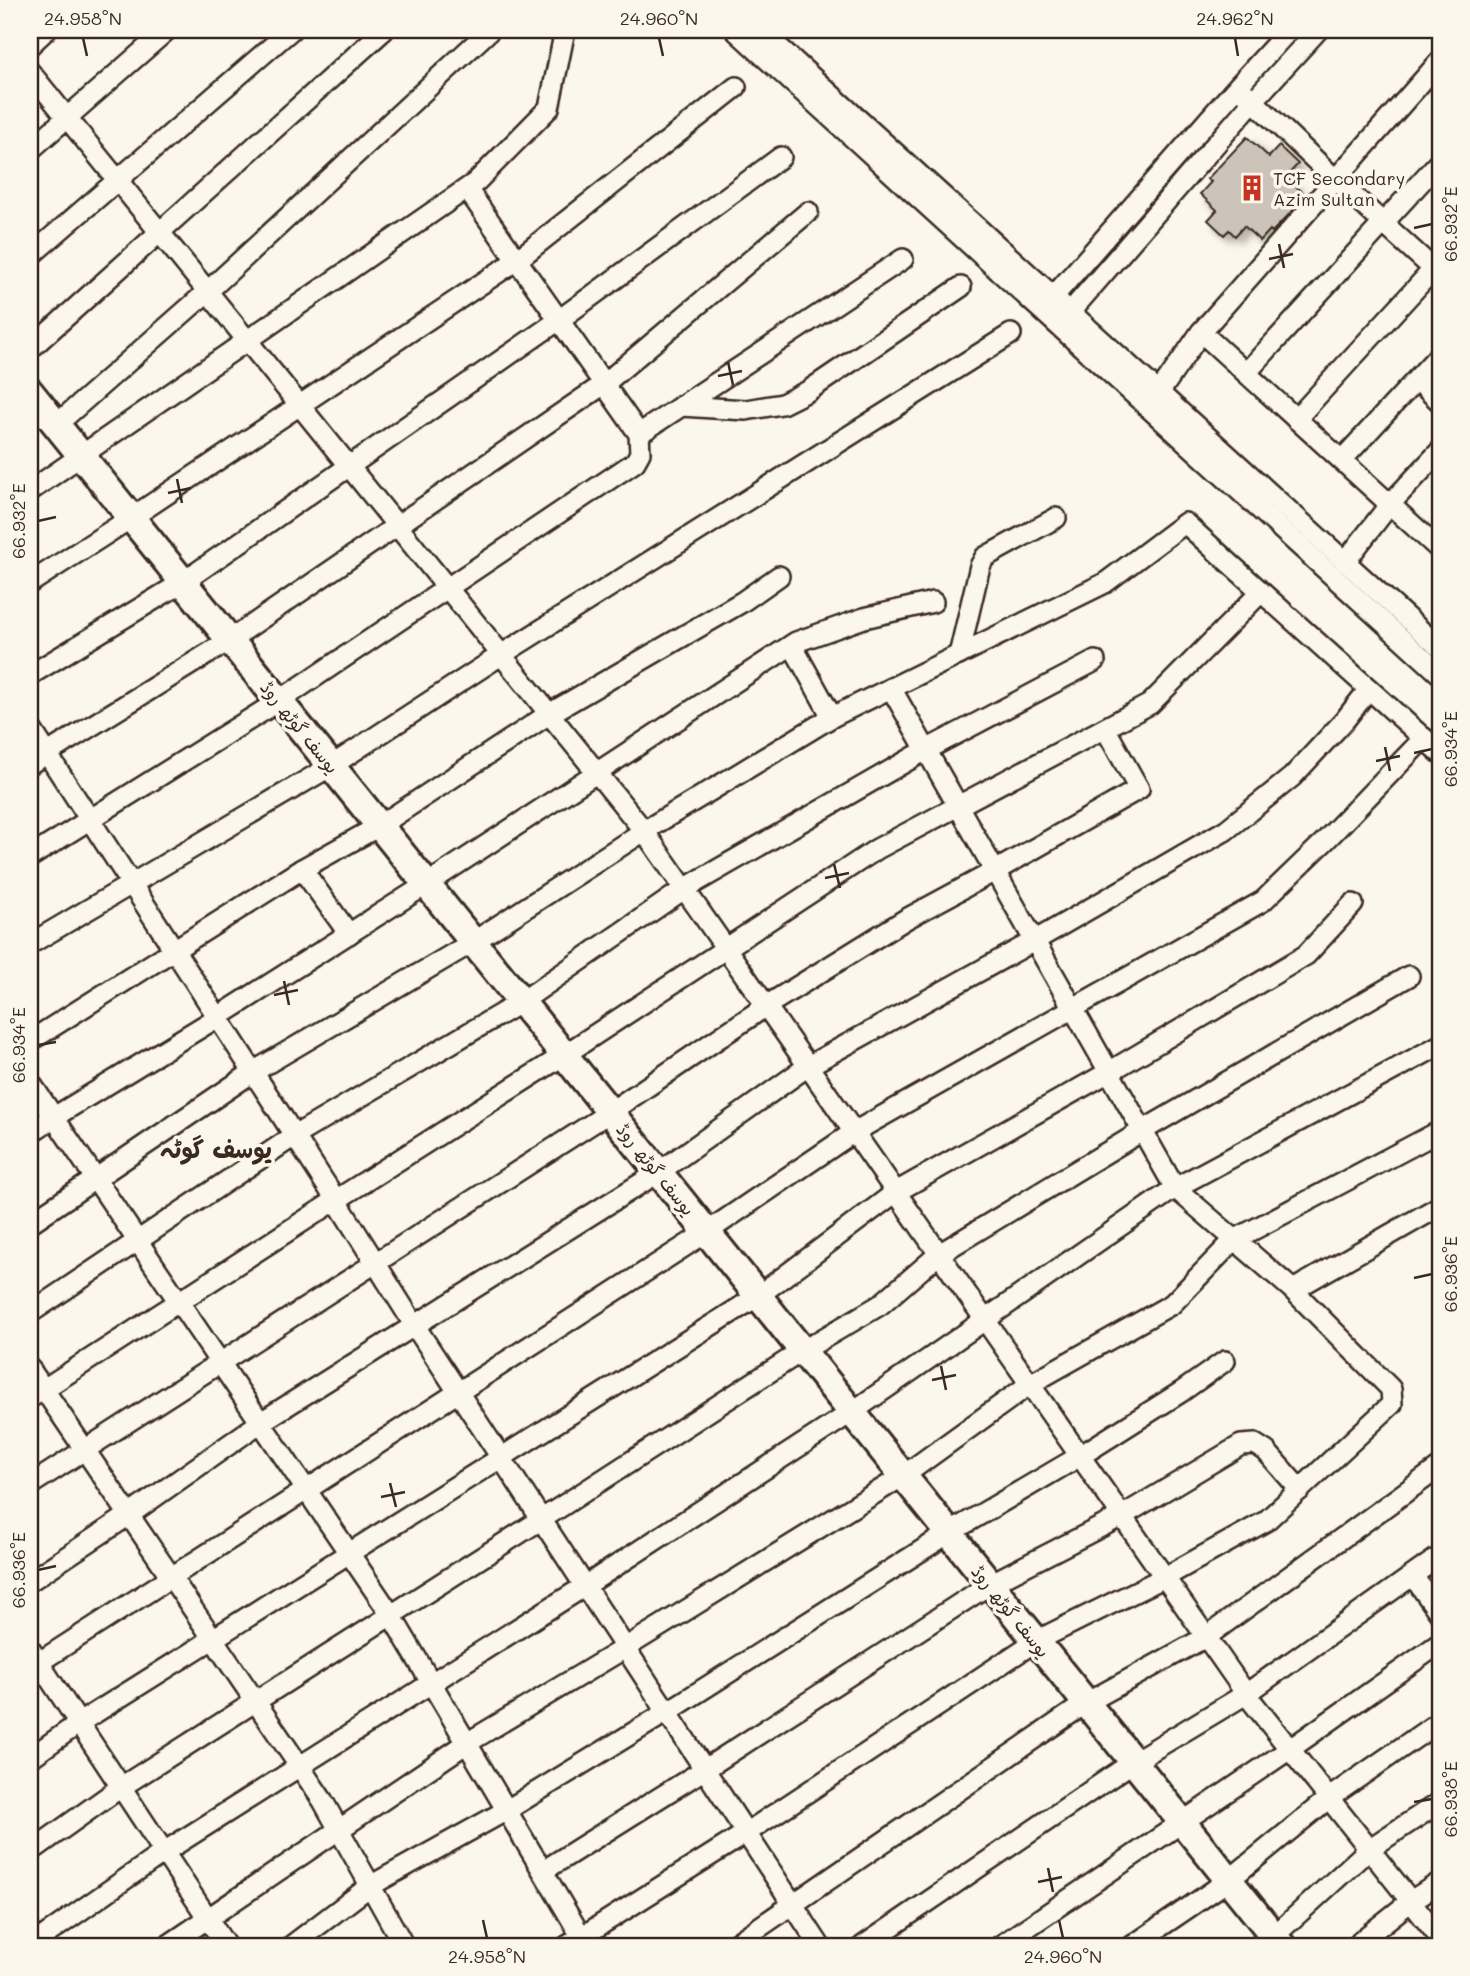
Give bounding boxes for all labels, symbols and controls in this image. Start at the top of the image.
text: 24.958°N [44,6,122,30]
text: 24.960°N [620,6,698,30]
text: 24.962°N [1196,6,1274,30]
place label: TCF Secondary Azim Sultan [1273,166,1405,211]
building icon: TCF Secondary Azim Sultan [1237,173,1267,203]
text: 66.932°E [1438,186,1462,262]
text: 66.932°E [6,483,30,559]
street label: یوسف گوٹھ روڈ [255,676,345,778]
text: 66.934°E [1438,711,1462,787]
text: 66.934°E [6,1007,30,1083]
street label: یوسف گوٹھ روڈ [611,1118,701,1220]
district label: یوسف گوٹہ [160,1133,272,1165]
text: 66.936°E [1438,1236,1462,1312]
text: 66.936°E [6,1532,30,1608]
street label: یوسف گوٹھ روڈ [966,1560,1056,1662]
text: 66.938°E [1438,1761,1462,1837]
text: 24.958°N [448,1944,526,1968]
text: 24.960°N [1024,1944,1102,1968]

